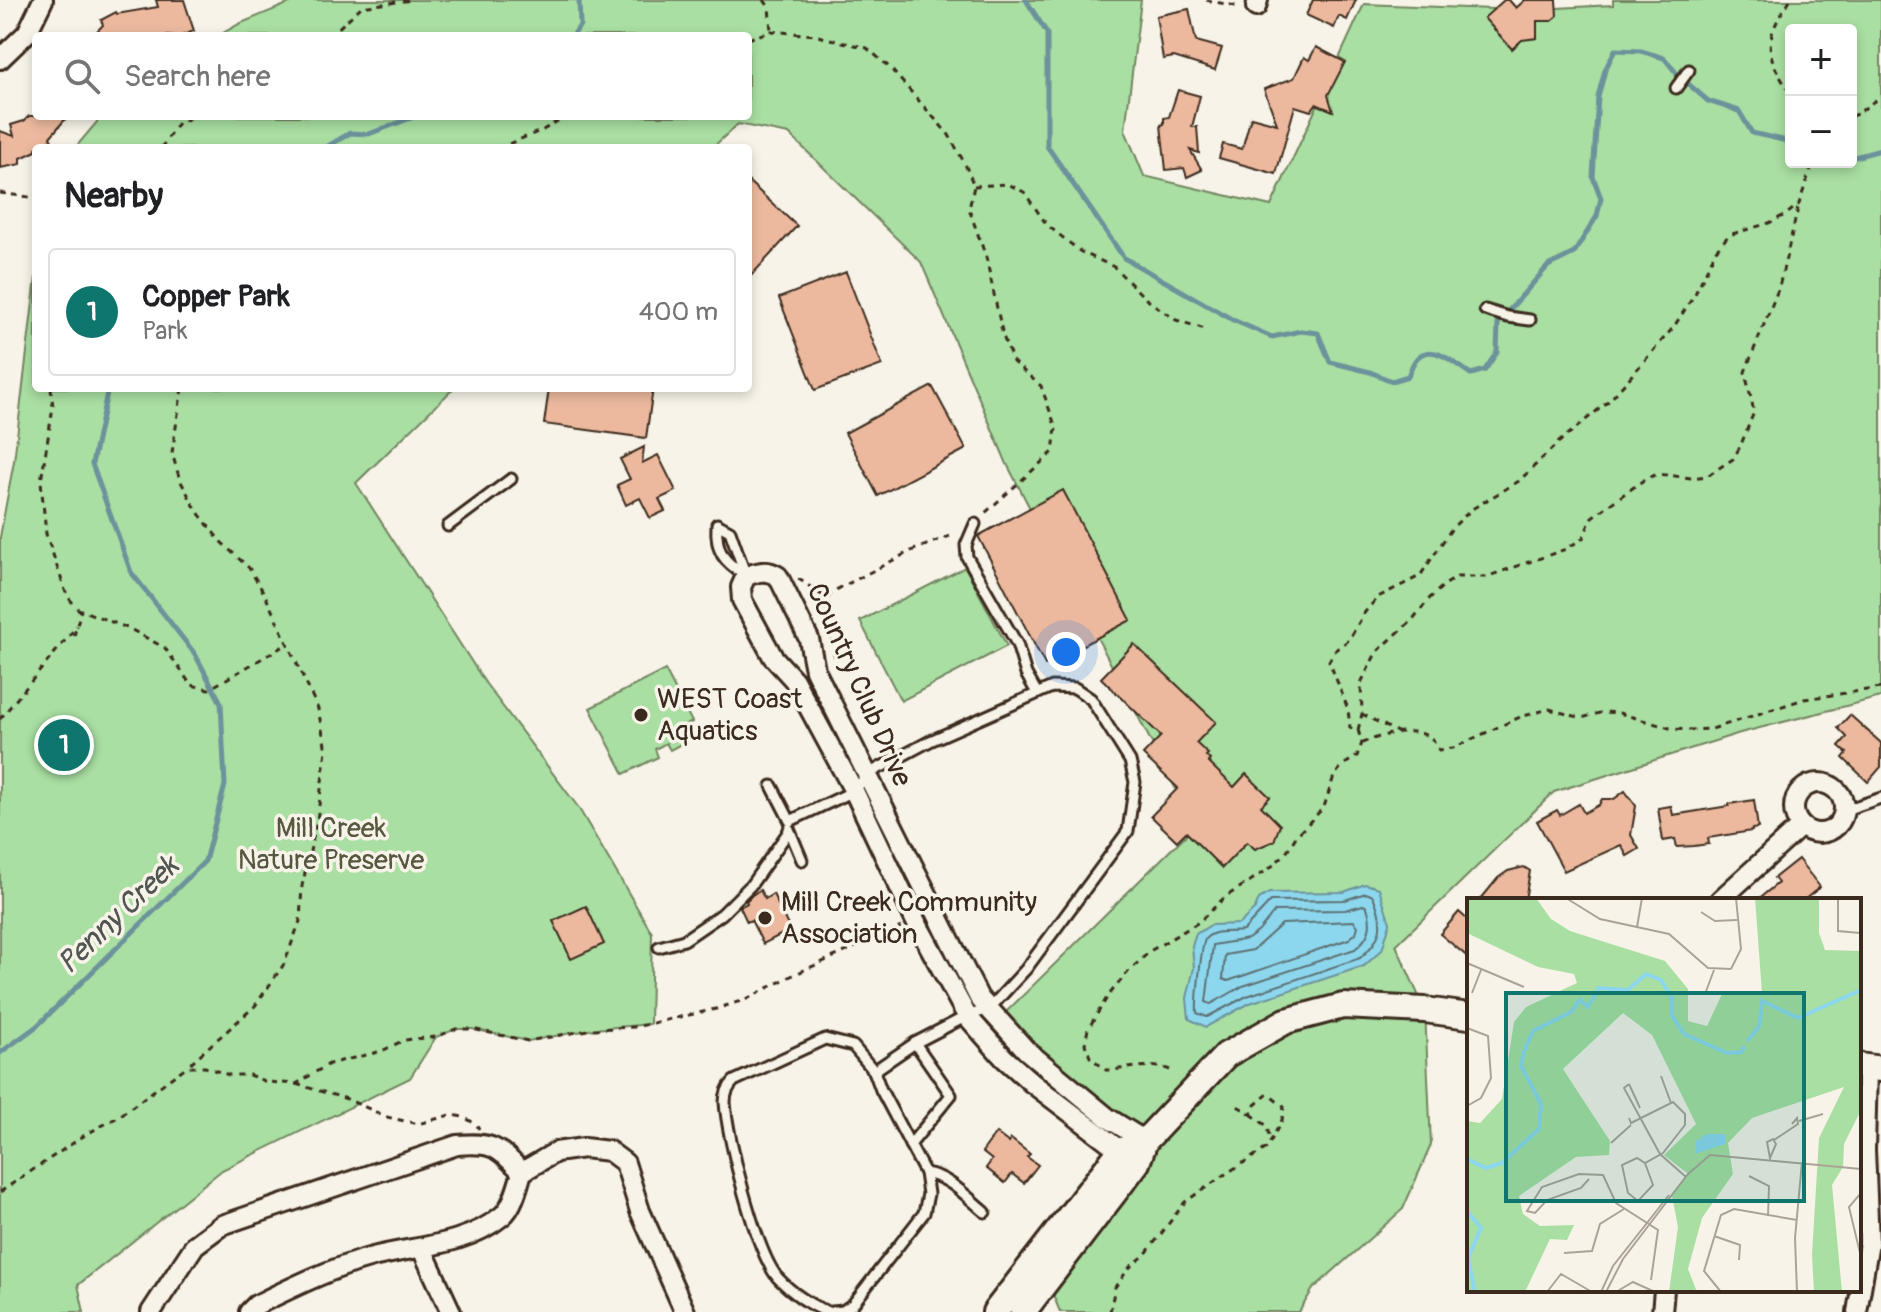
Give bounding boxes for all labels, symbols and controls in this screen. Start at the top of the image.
map controls [1785,24,1857,168]
button: + [1785,24,1857,96]
search box [32,32,752,120]
icon: search [60,54,104,98]
text: Search here [124,58,271,95]
button: − [1785,96,1857,168]
text: Nearby [64,175,163,218]
text: Copper Park [142,278,290,315]
text: 1 [87,296,97,328]
text: 400 m [639,296,718,328]
text: Park [142,315,188,347]
street label: Country Club Drive [798,578,920,792]
your location [1046,632,1086,672]
place label: WEST Coast Aquatics [657,682,803,749]
marker: WEST Coast Aquatics [632,706,650,724]
pin: 1 [38,715,90,775]
park label: Mill Creek Nature Preserve [238,811,425,878]
water label: Penny Creek [50,846,188,982]
place label: Mill Creek Community Association [781,885,1037,952]
inset map [1467,898,1861,1292]
marker: Mill Creek Community Association [756,909,774,927]

